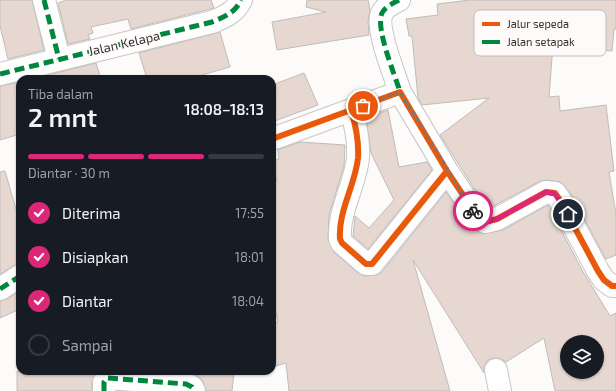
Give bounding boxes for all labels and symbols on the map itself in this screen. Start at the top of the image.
legend [474,10,606,56]
text: Jalur sepeda [507,17,569,30]
street label: Jalan Kelapa [87,27,161,59]
text: Jalan setapak [507,35,575,48]
pin [346,89,380,123]
courier [453,191,493,231]
pin [551,197,585,231]

